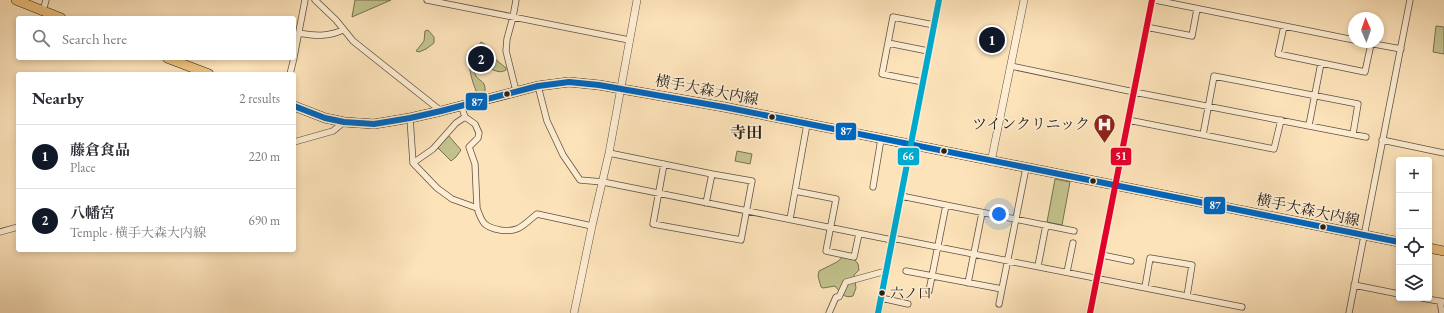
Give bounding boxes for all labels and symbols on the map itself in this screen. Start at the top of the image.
north arrow [1348,12,1384,48]
pin: 1 [979,25,1005,55]
pin: 2 [468,44,494,74]
street label: 横手大森大内線 [654,70,760,109]
unlabelled marker [502,89,512,99]
line badge: 87 [465,92,488,111]
text: 87 [471,95,483,109]
hospital icon: ツインクリニック [1092,111,1118,144]
unlabelled marker [767,112,777,122]
place label: ツインクリニック [972,114,1090,133]
district label: 寺田 [730,122,762,143]
line badge: 87 [835,122,857,141]
text: 87 [840,124,852,138]
unlabelled marker [939,146,949,156]
line badge: 66 [897,147,920,166]
line badge: 51 [1110,147,1132,166]
text: 66 [902,149,914,163]
text: 51 [1115,149,1127,163]
unlabelled marker [1088,176,1098,186]
street label: 横手大森大内線 [1255,189,1361,230]
line badge: 87 [1203,196,1226,215]
text: 87 [1209,198,1221,212]
your location [989,204,1009,224]
unlabelled marker [1318,222,1328,232]
place label: 六ノ口 [890,284,932,302]
marker: 六ノ口 [877,288,887,298]

